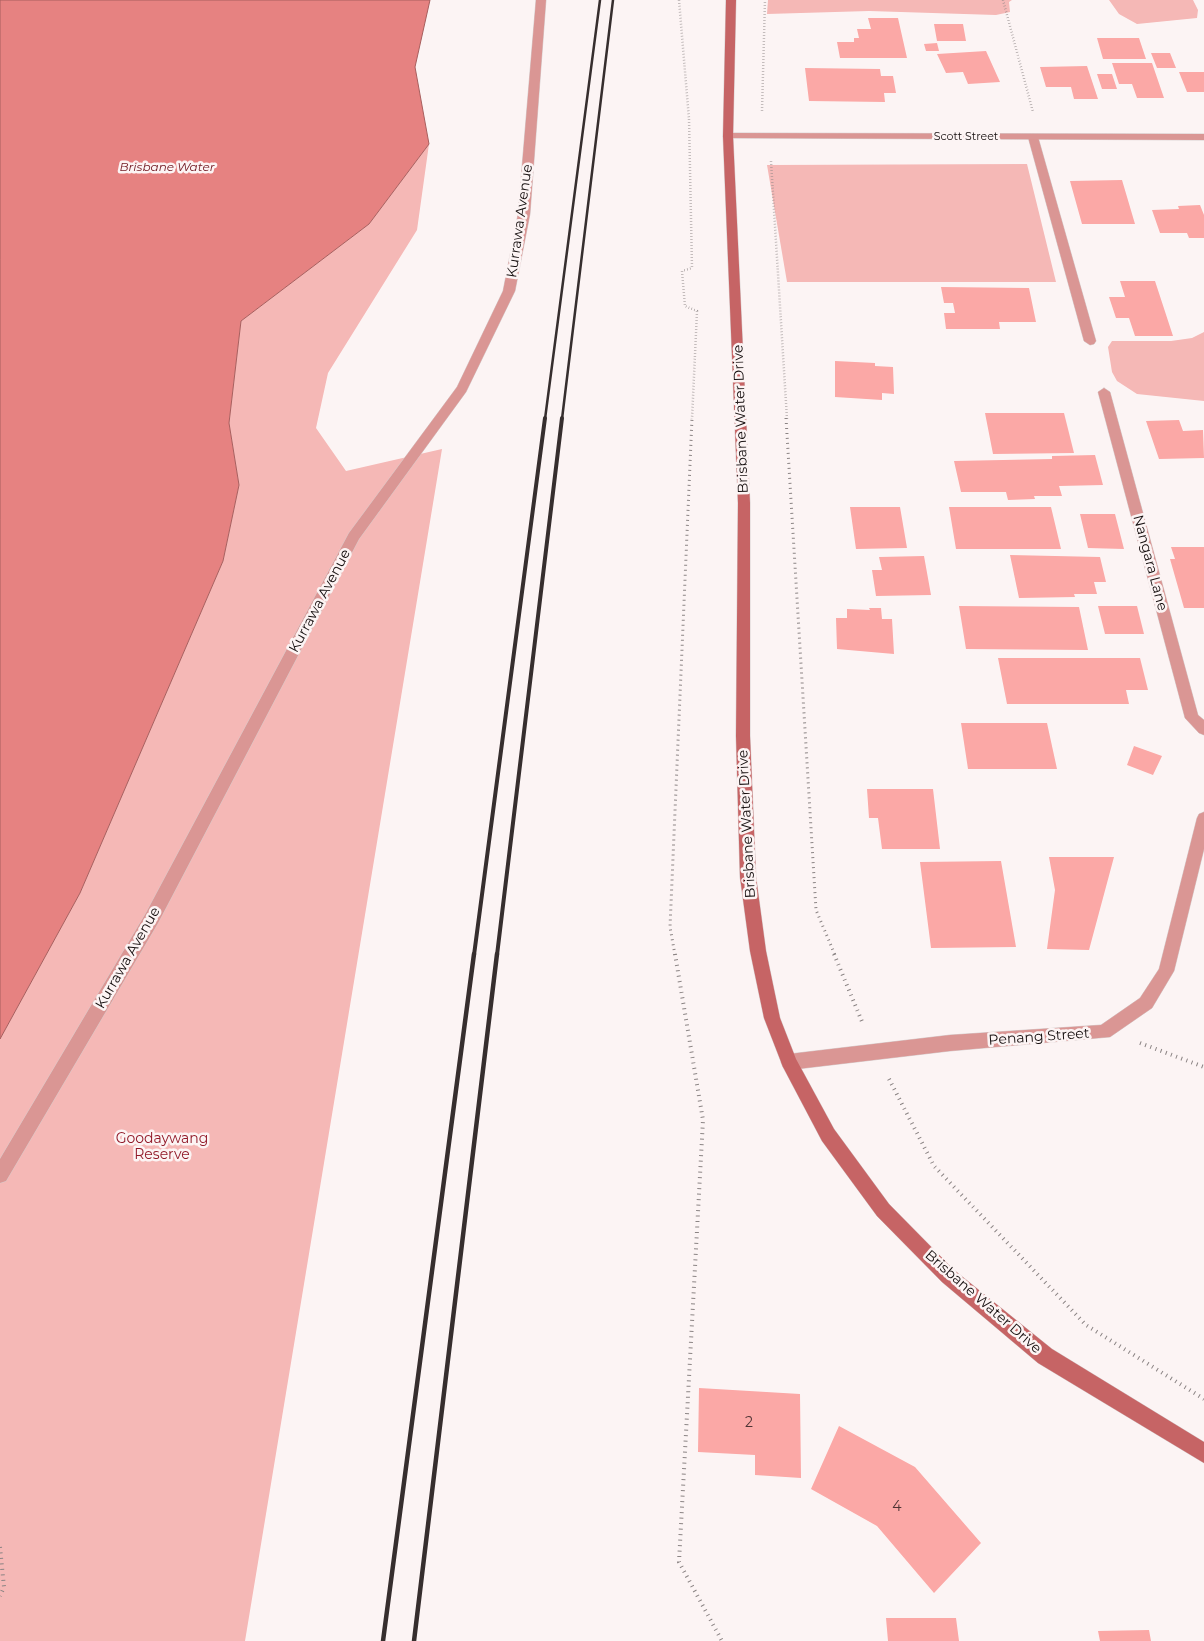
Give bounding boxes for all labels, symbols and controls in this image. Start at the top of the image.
street label: Scott Street [934,130,998,144]
water label: Brisbane Water [120,160,214,174]
street label: Kurrawa Avenue [504,163,536,279]
street label: Brisbane Water Drive [730,344,752,494]
street label: Nangara Lane [1129,513,1171,613]
street label: Kurrawa Avenue [286,546,354,656]
street label: Brisbane Water Drive [735,749,759,899]
street label: Kurrawa Avenue [92,904,164,1012]
street label: Penang Street [988,1025,1090,1049]
park label: Goodaywang Reserve [116,1131,208,1164]
street label: Brisbane Water Drive [921,1247,1045,1357]
house number: 2 [745,1415,753,1431]
house number: 4 [892,1499,902,1515]

